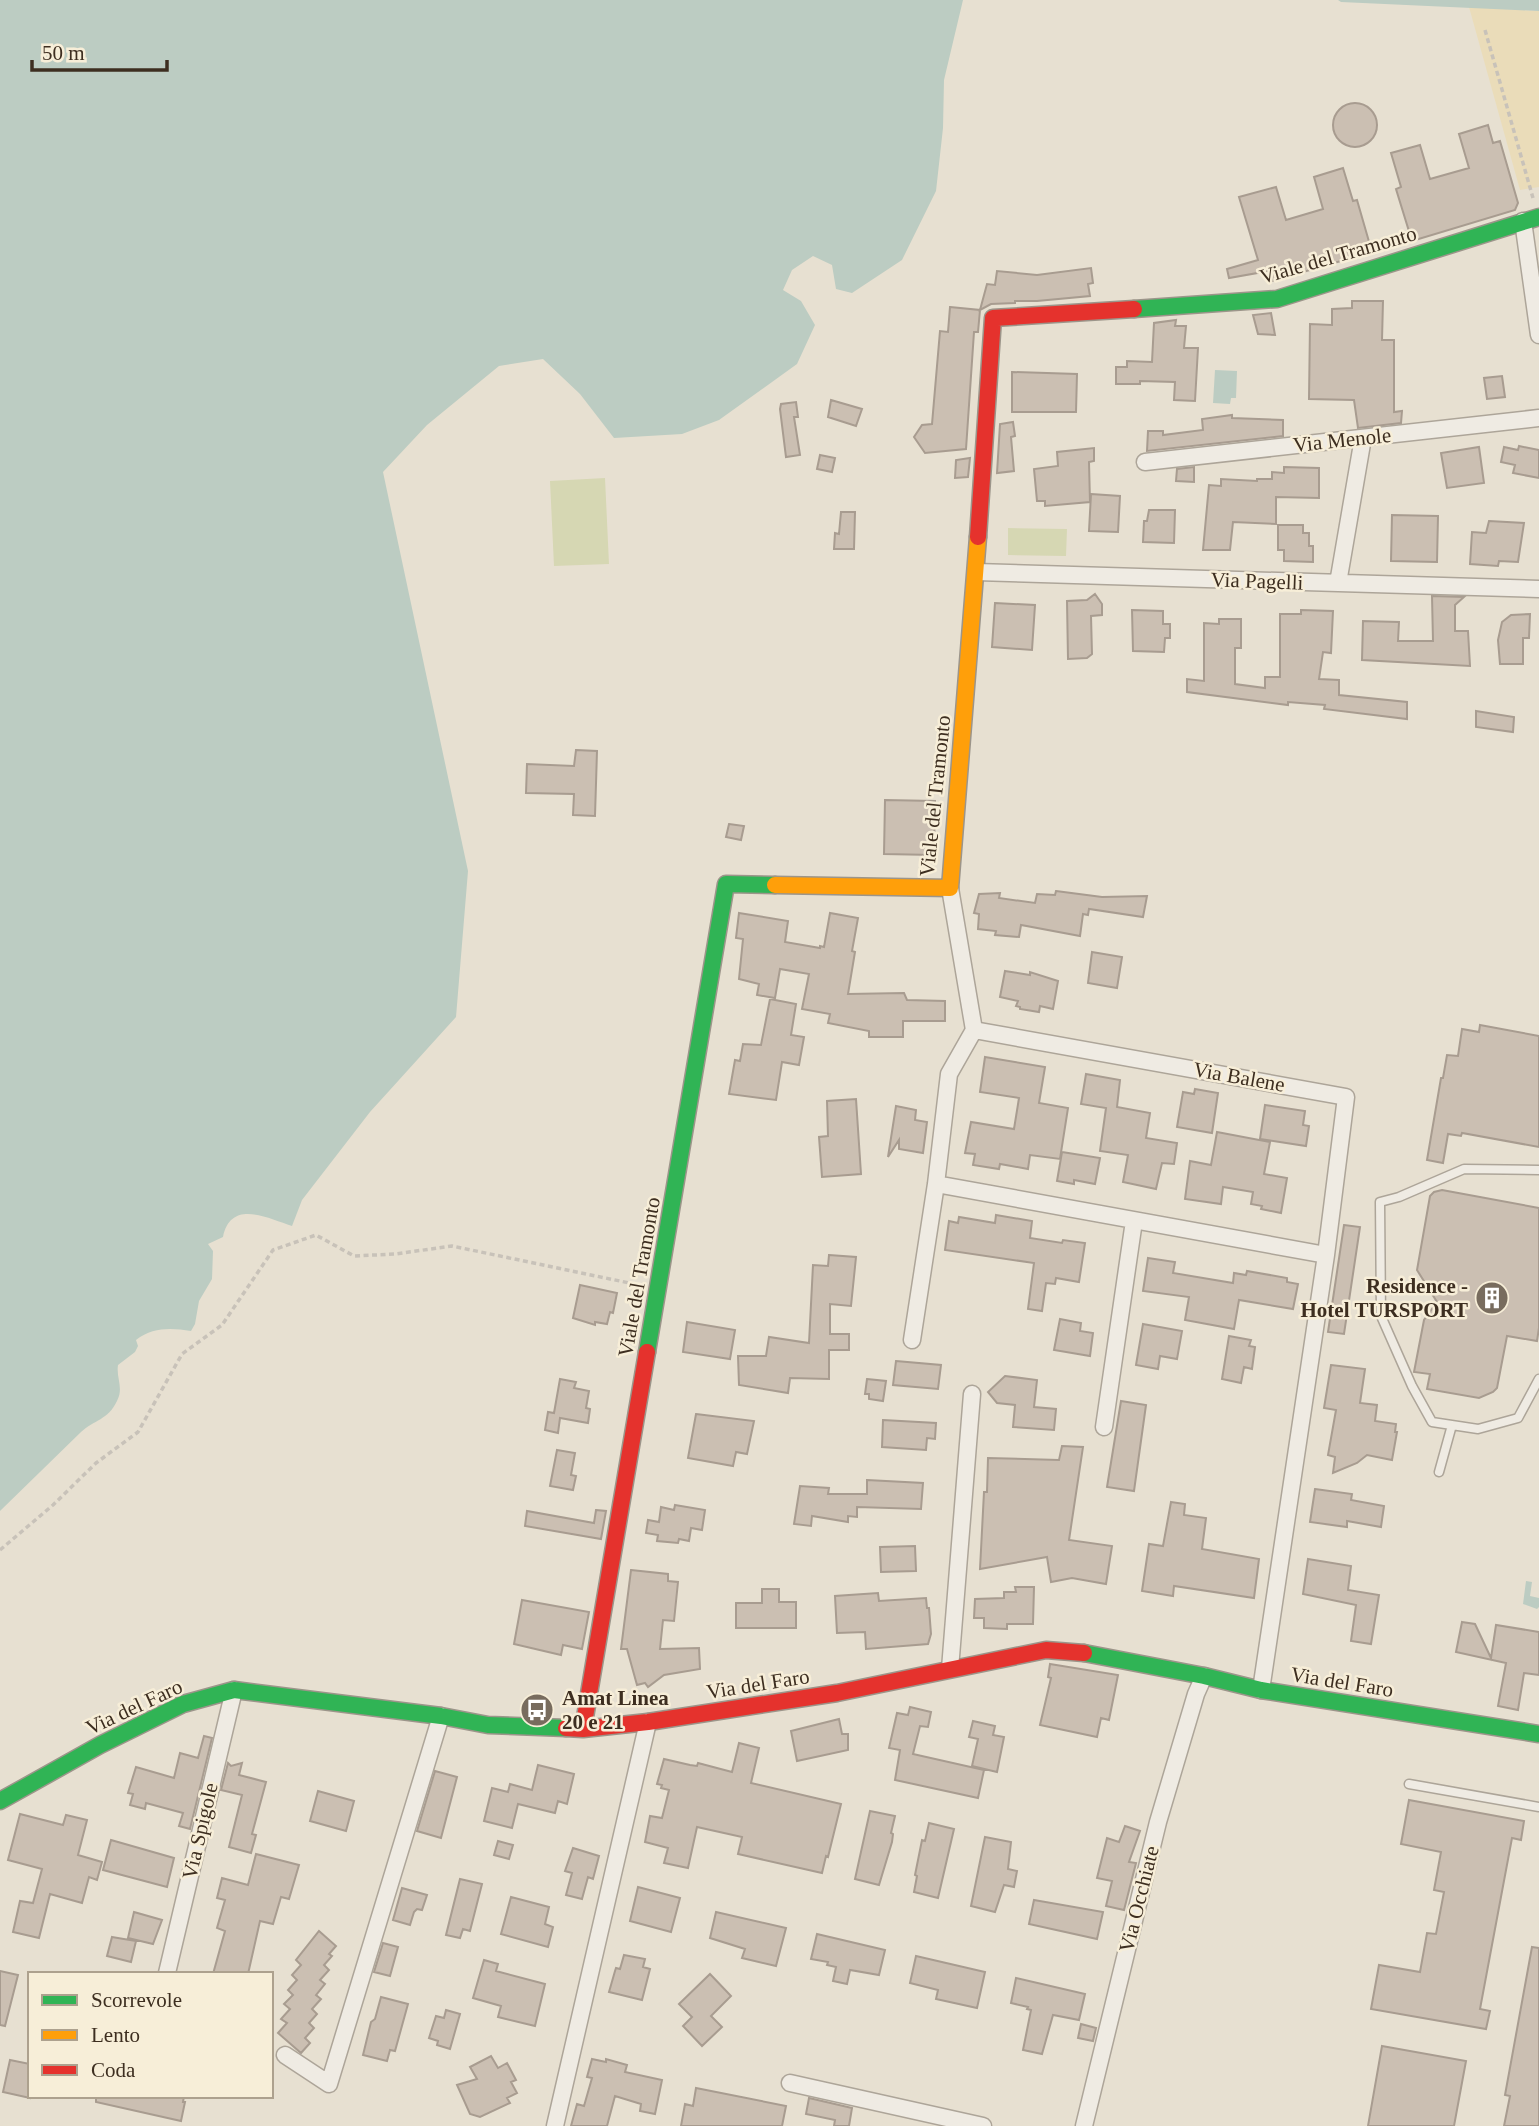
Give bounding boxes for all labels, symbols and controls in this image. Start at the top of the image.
scale bar [32,28,166,72]
text: 50 m [42,41,85,65]
street label: Viale del Tramonto [1257,221,1419,289]
street label: Via Menole [1292,423,1392,457]
street label: Via Pagelli [1210,567,1304,595]
street label: Viale del Tramonto [915,714,955,878]
street label: Via Balene [1191,1057,1287,1097]
street label: Viale del Tramonto [613,1195,665,1359]
place label: Residence - Hotel TURSPORT [1301,1274,1468,1322]
building icon: Residence - Hotel TURSPORT [1473,1279,1511,1317]
street label: Via del Faro [1289,1662,1395,1702]
street label: Via del Faro [705,1664,811,1704]
street label: Via del Faro [82,1674,186,1740]
place label: Amat Linea 20 e 21 [562,1686,669,1734]
bus stop icon: Amat Linea 20 e 21 [518,1691,556,1729]
street label: Via Spigole [177,1780,223,1882]
street label: Via Occhiate [1114,1843,1164,1955]
legend [28,1972,273,2098]
text: Scorrevole [91,1988,182,2012]
text: Lento [91,2023,140,2047]
text: Coda [91,2058,136,2082]

